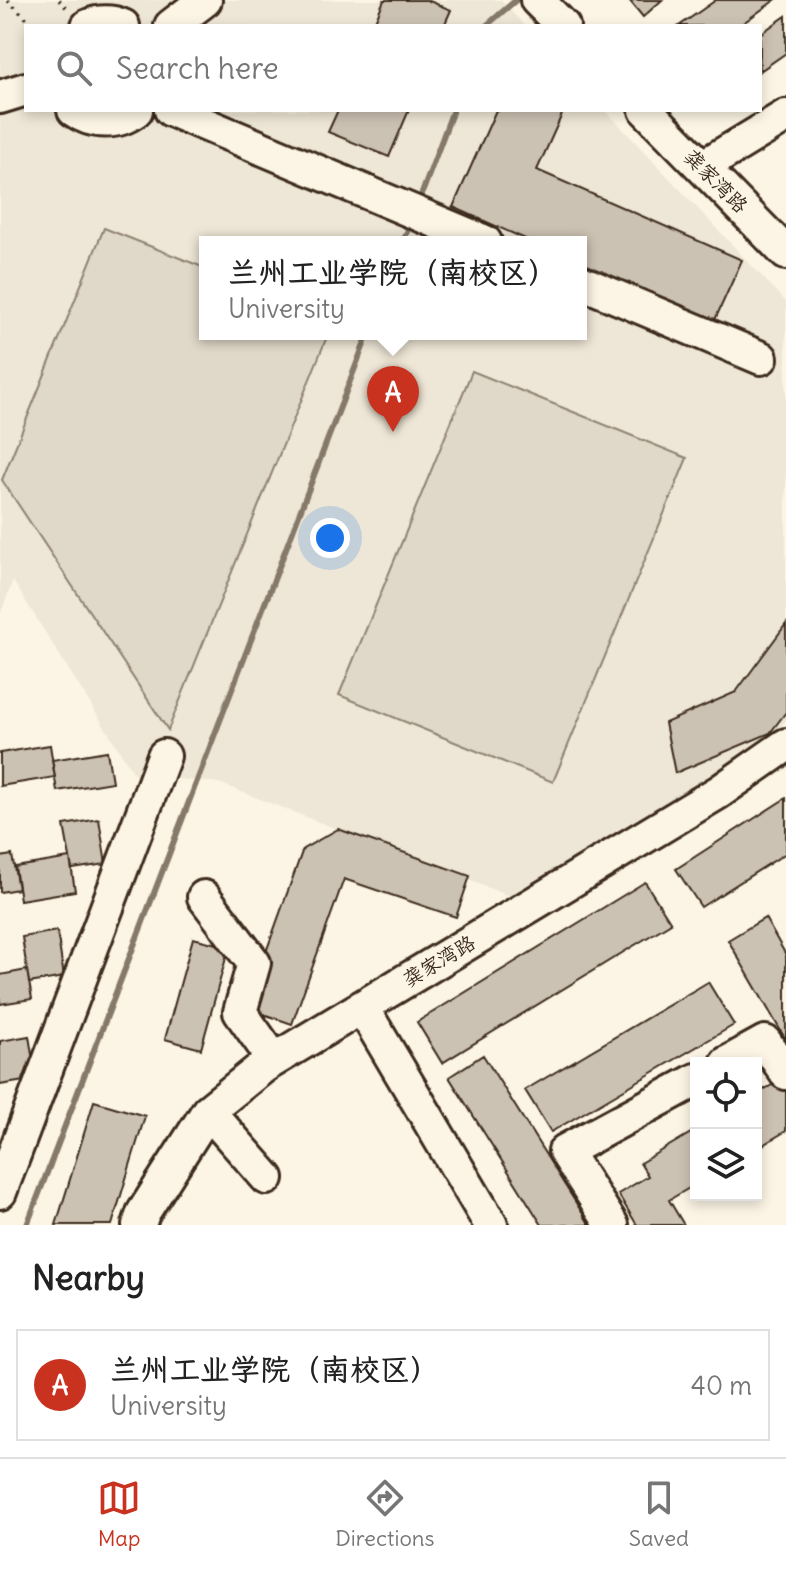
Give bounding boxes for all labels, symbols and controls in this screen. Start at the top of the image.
search box [24,24,762,112]
icon: search [52,46,96,90]
text: Search here [116,49,279,87]
street label: 龚家湾路 [679,144,754,218]
popup [199,236,587,340]
text: 兰州工业学院（南校区） [228,253,558,291]
text: University [228,292,345,325]
pin: A [367,366,419,432]
your location [310,518,350,558]
street label: 龚家湾路 [398,929,480,992]
map controls [690,1057,762,1201]
button: locate [690,1057,762,1129]
button: layers [690,1129,762,1201]
text: Nearby [32,1256,145,1299]
text: 兰州工业学院（南校区） [110,1350,440,1388]
text: A [52,1369,68,1402]
text: 40 m [691,1369,752,1402]
text: University [110,1389,227,1422]
tab: Map [97,1476,141,1552]
tab: Directions [335,1476,435,1552]
tab: Saved [629,1476,689,1552]

